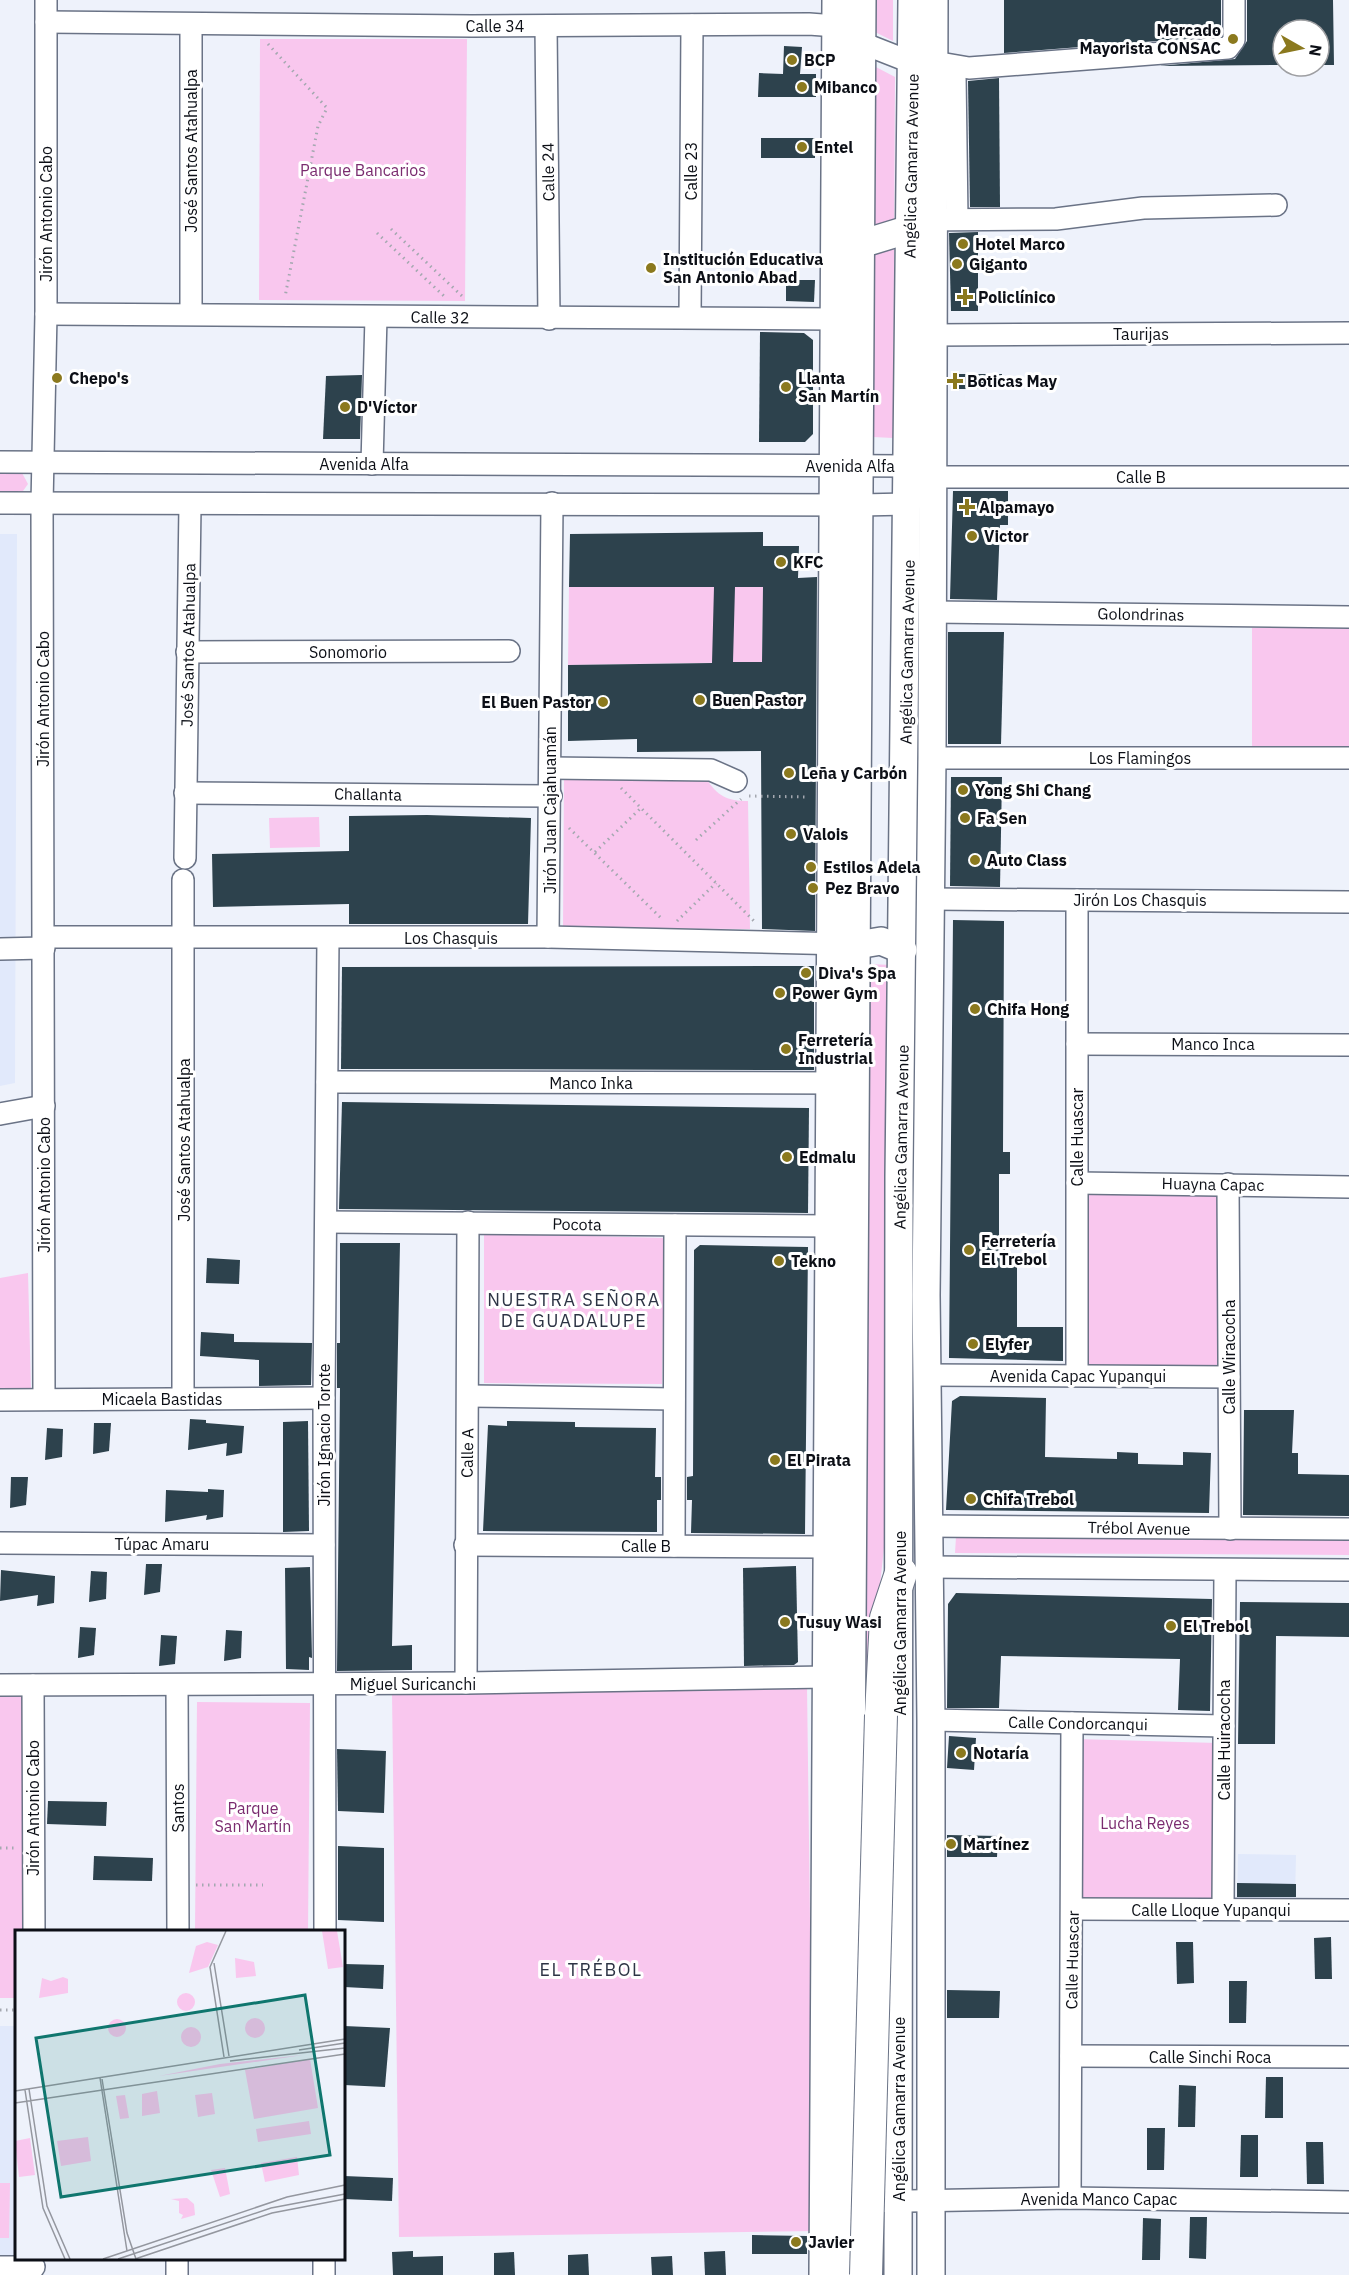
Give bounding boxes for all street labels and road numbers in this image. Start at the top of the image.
street label: Calle 34 [466,16,524,36]
street label: José Santos Atahualpa [181,69,201,233]
street label: Angélica Gamarra Avenue [899,73,923,259]
street label: Calle 24 [537,142,559,202]
street label: Calle 23 [681,142,701,200]
street label: Jirón Antonio Cabo [36,146,56,282]
street label: Calle 32 [410,306,470,328]
street label: Taurijas [1113,324,1169,344]
street label: Avenida Alfa [319,454,409,474]
street label: Avenida Alfa [805,456,895,476]
street label: Calle B [1116,467,1166,487]
street label: Angélica Gamarra Avenue [895,559,919,745]
street label: José Santos Atahualpa [177,563,199,727]
street label: Golondrinas [1097,603,1185,625]
street label: Jirón Antonio Cabo [33,631,53,767]
street label: Sonomorio [309,642,387,662]
street label: Jirón Juan Cajahuamán [540,726,560,894]
street label: Los Flamingos [1089,748,1191,768]
street label: Challanta [334,783,403,805]
street label: Jirón Los Chasquis [1073,890,1207,910]
street label: Los Chasquis [404,928,498,948]
street label: Manco Inca [1171,1034,1255,1054]
street label: Angélica Gamarra Avenue [889,1044,913,1230]
street label: José Santos Atahualpa [174,1058,194,1222]
street label: Manco Inka [549,1073,633,1093]
street label: Calle Huascar [1067,1087,1087,1186]
street label: Jirón Antonio Cabo [34,1117,54,1253]
street label: Huayna Capac [1162,1173,1264,1195]
street label: Pocota [552,1214,602,1234]
street label: Calle Wiracocha [1219,1299,1239,1414]
street label: Jirón Ignacio Torote [314,1363,334,1507]
street label: Avenida Capac Yupanqui [990,1366,1166,1386]
street label: Micaela Bastidas [102,1389,222,1409]
street label: Calle A [457,1428,477,1478]
street label: Trébol Avenue [1087,1517,1191,1539]
street label: Angélica Gamarra Avenue [890,1530,910,1715]
street label: Túpac Amaru [115,1534,209,1554]
street label: Calle B [621,1536,671,1556]
street label: Miguel Suricanchi [350,1674,476,1694]
street label: Calle Huiracocha [1214,1679,1234,1801]
street label: Calle Condorcanqui [1008,1712,1148,1734]
street label: Jirón Antonio Cabo [23,1740,43,1876]
street label: Santos [168,1783,188,1833]
street label: Calle Lloque Yupanqui [1131,1900,1291,1920]
street label: Calle Huascar [1061,1910,1083,2010]
street label: Angélica Gamarra Avenue [889,2016,909,2201]
street label: Calle Sinchi Roca [1149,2047,1272,2067]
street label: Avenida Manco Capac [1021,2189,1177,2209]

